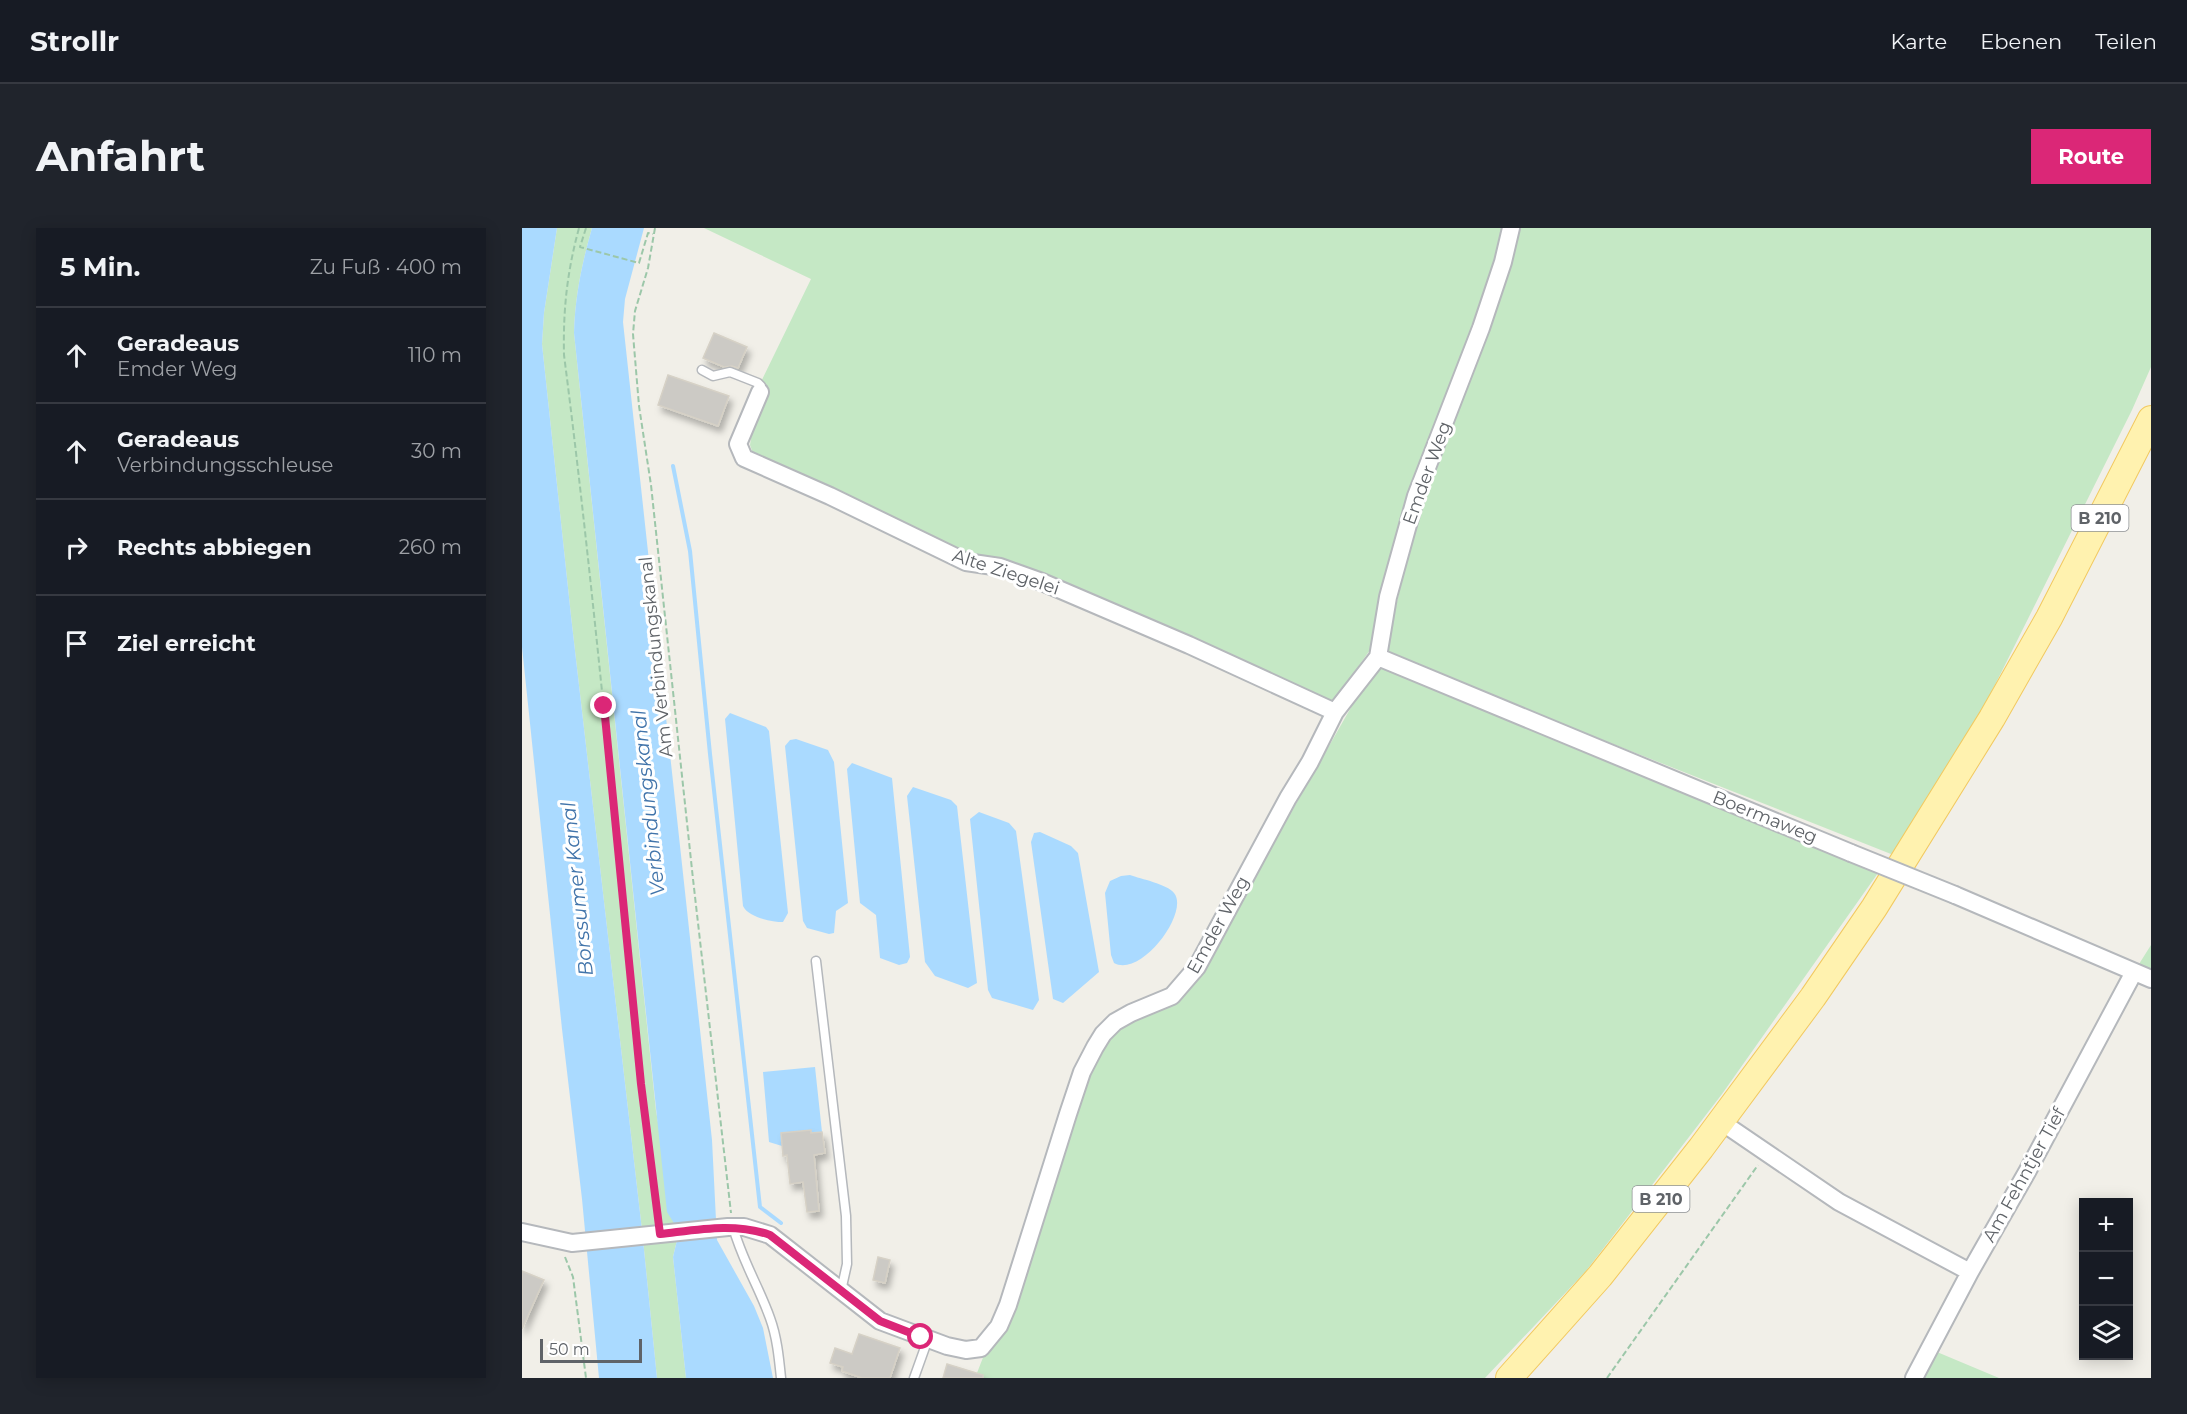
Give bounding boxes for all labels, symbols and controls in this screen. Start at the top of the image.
text: Strollr [30,24,119,58]
text: Karte [1891,29,1947,54]
text: Ebenen [1980,29,2062,54]
text: Teilen [2095,29,2157,54]
button: Route [2031,129,2151,184]
text: Anfahrt [36,130,205,182]
text: 5 Min. [60,251,140,283]
text: Zu Fuß · 400 m [310,255,462,279]
text: Geradeaus [117,330,239,357]
icon: ahead [60,339,93,372]
text: 110 m [408,343,462,367]
text: Emder Weg [117,357,237,381]
street label: Emder Weg [1398,418,1456,528]
text: Geradeaus [117,426,239,453]
icon: ahead [60,435,93,468]
text: 30 m [411,439,462,463]
text: Verbindungsschleuse [117,453,333,477]
road number: B 210 [2072,505,2128,531]
icon: right [60,531,93,564]
text: Rechts abbiegen [117,534,312,561]
text: 260 m [399,535,462,559]
street label: Alte Ziegelei [950,544,1062,600]
street label: Am Verbindungskanal [635,555,677,759]
icon: arrive [60,627,93,660]
text: Ziel erreicht [117,630,256,657]
route end [590,692,616,718]
water label: Verbindungskanal [626,708,670,897]
street label: Boermaweg [1709,786,1821,848]
water label: Borssumer Kanal [556,800,598,977]
street label: Emder Weg [1182,872,1254,978]
street label: Am Fehntjer Tief [1978,1103,2070,1246]
road number: B 210 [1632,1186,1690,1212]
map controls [2079,1198,2133,1360]
button: + [2079,1198,2133,1252]
button: − [2079,1252,2133,1306]
button: layers [2079,1306,2133,1360]
route start [907,1323,933,1349]
scale bar [540,1336,642,1364]
text: 50 m [549,1340,590,1359]

